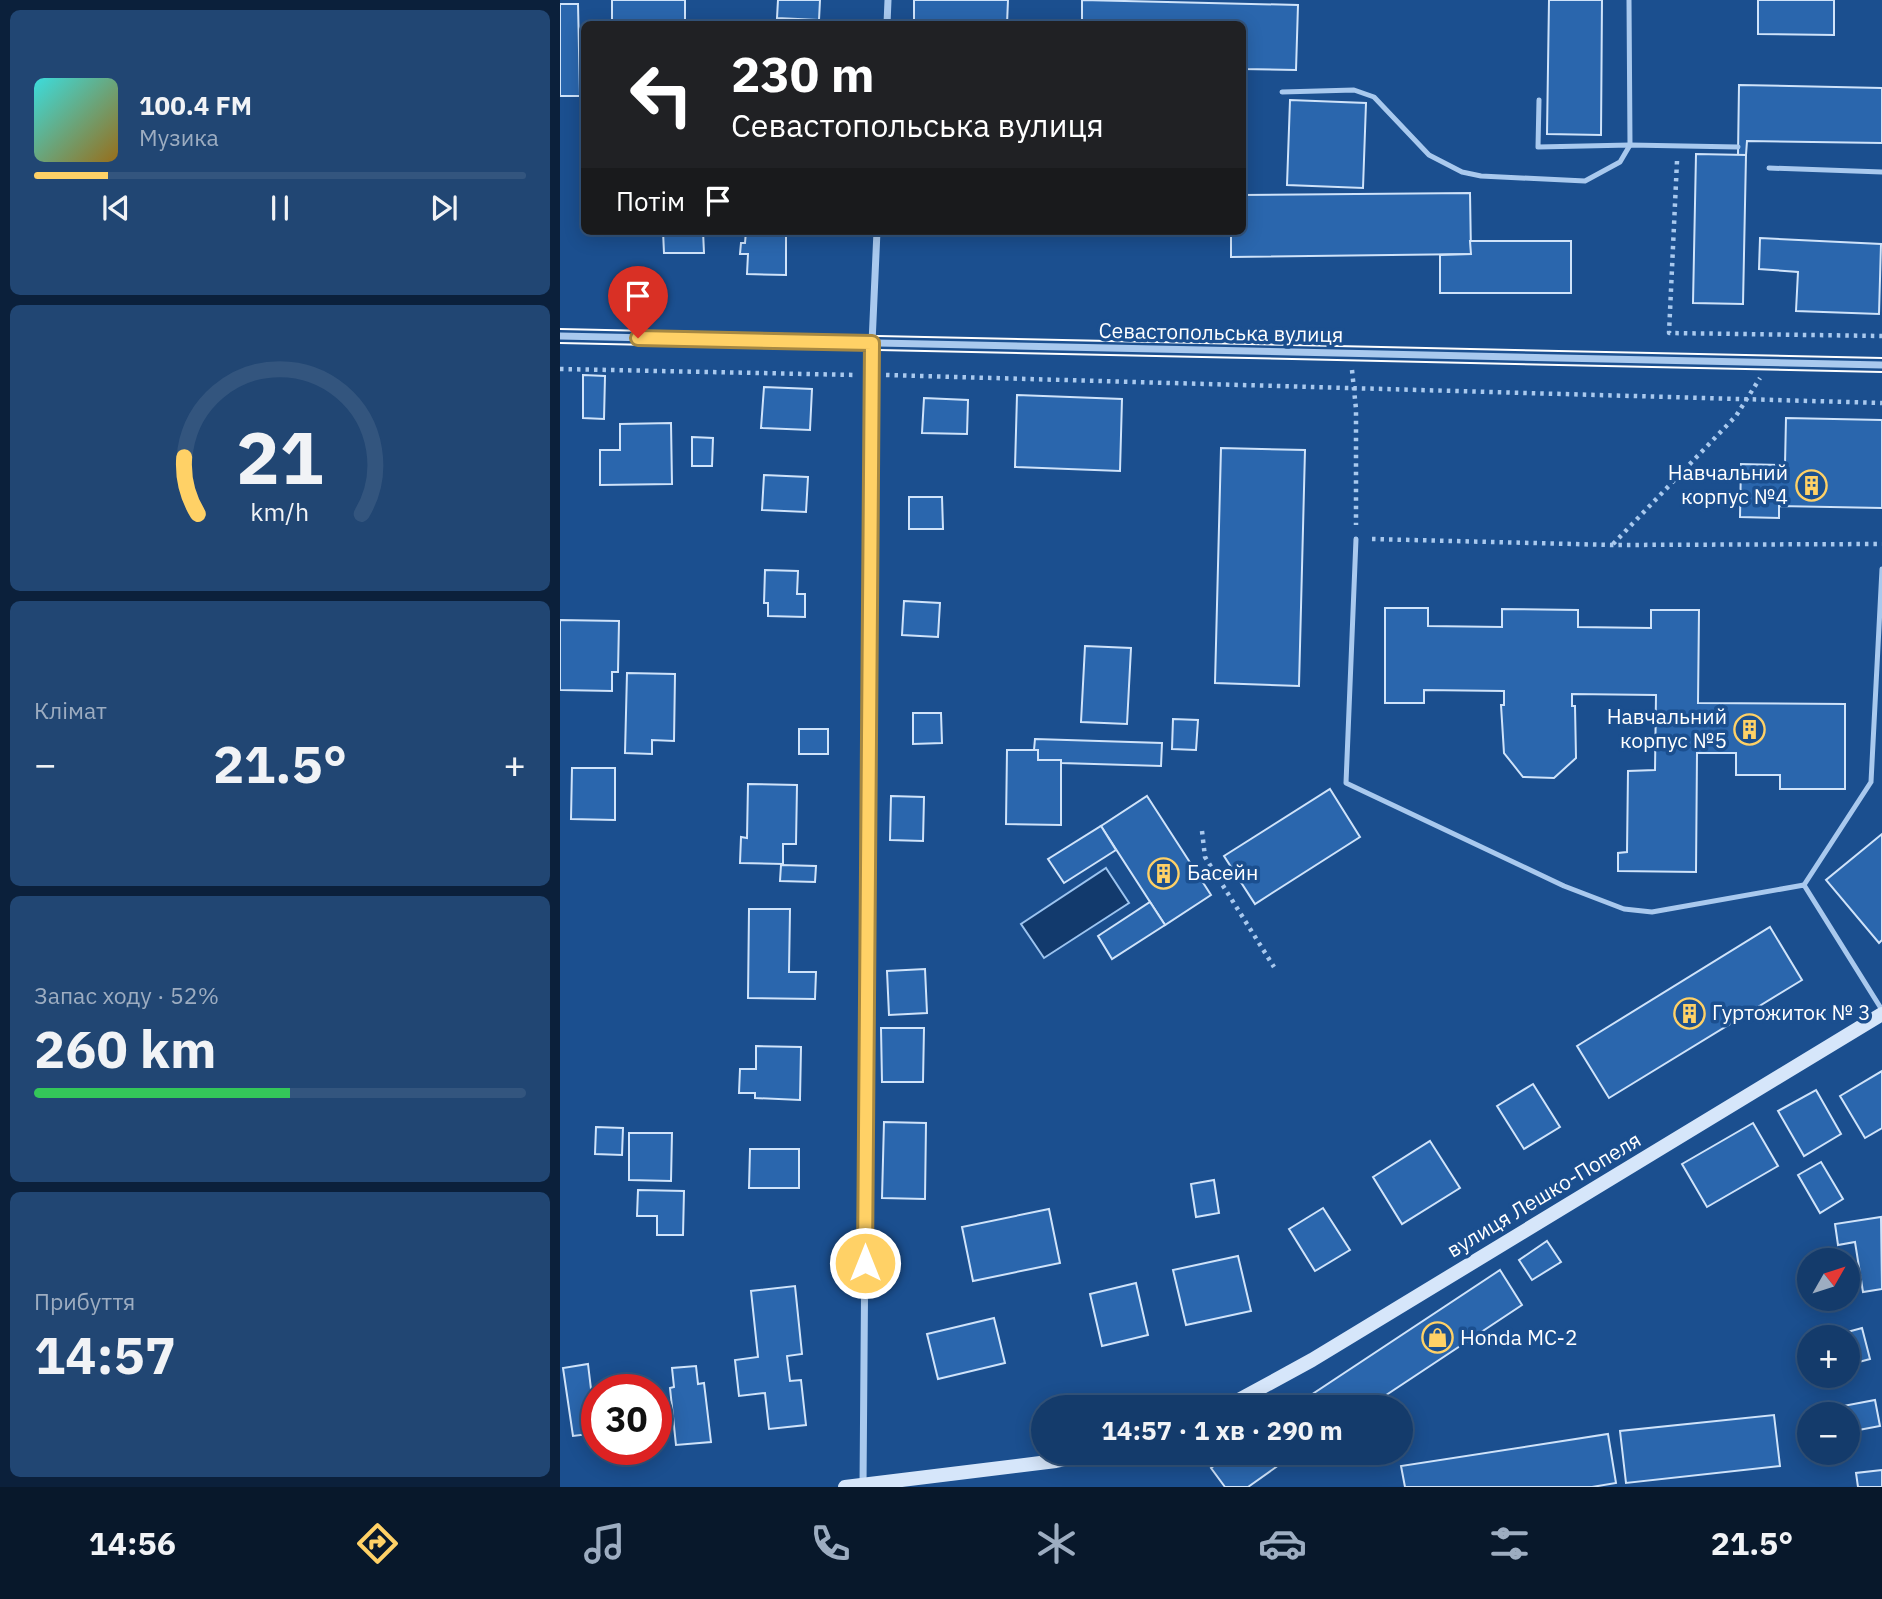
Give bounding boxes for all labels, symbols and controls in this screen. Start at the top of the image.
text: 230 m [731,42,875,105]
icon: left [616,49,707,140]
text: 100.4 FM [139,88,252,122]
text: Севастопольська вулиця [731,104,1104,146]
text: Музика [139,122,219,152]
icon: arrive [699,182,737,220]
text: Потім [616,184,685,218]
icon: previous [97,189,135,227]
icon: pause [261,189,299,227]
icon: next [425,189,463,227]
pin [608,266,668,338]
icon: arrive [619,277,657,315]
street label: Севастопольська вулиця [1098,316,1344,348]
text: 21 [236,410,324,505]
place label: Навчальний корпус №4 [1668,458,1788,510]
building icon: Навчальний корпус №4 [1794,468,1828,502]
text: km/h [251,495,309,528]
text: Клімат [34,695,107,725]
place label: Навчальний корпус №5 [1607,702,1727,754]
building icon: Навчальний корпус №5 [1733,712,1767,746]
text: 21.5° [213,730,347,797]
text: − [34,739,57,788]
text: + [503,739,526,788]
building icon: Басейн [1147,856,1181,890]
place label: Басейн [1187,858,1258,886]
text: Запас ходу · 52% [34,980,219,1010]
building icon: Гуртожиток № 3 [1672,996,1706,1030]
place label: Гуртожиток № 3 [1712,998,1871,1026]
text: 260 km [34,1015,216,1082]
street label: вулиця Лешко-Попеля [1441,1125,1646,1263]
position arrow [828,1226,902,1300]
north arrow [1797,1248,1860,1311]
map controls [1797,1248,1860,1465]
text: Прибуття [34,1286,135,1316]
text: 14:57 [34,1321,176,1388]
shop icon: Honda МС-2 [1420,1321,1454,1355]
place label: Honda МС-2 [1460,1323,1578,1351]
button: + [1797,1325,1860,1388]
speed limit sign: 30 [581,1374,672,1465]
button: − [1797,1402,1860,1465]
text: 14:57 · 1 хв · 290 m [1101,1413,1343,1447]
icon: directions [353,1519,402,1568]
icon: music [580,1519,629,1568]
icon: phone [806,1519,855,1568]
icon: climate [1032,1519,1081,1568]
icon: car [1258,1519,1307,1568]
icon: filters [1485,1519,1534,1568]
text: 14:56 [89,1522,176,1564]
text: 21.5° [1711,1522,1793,1564]

